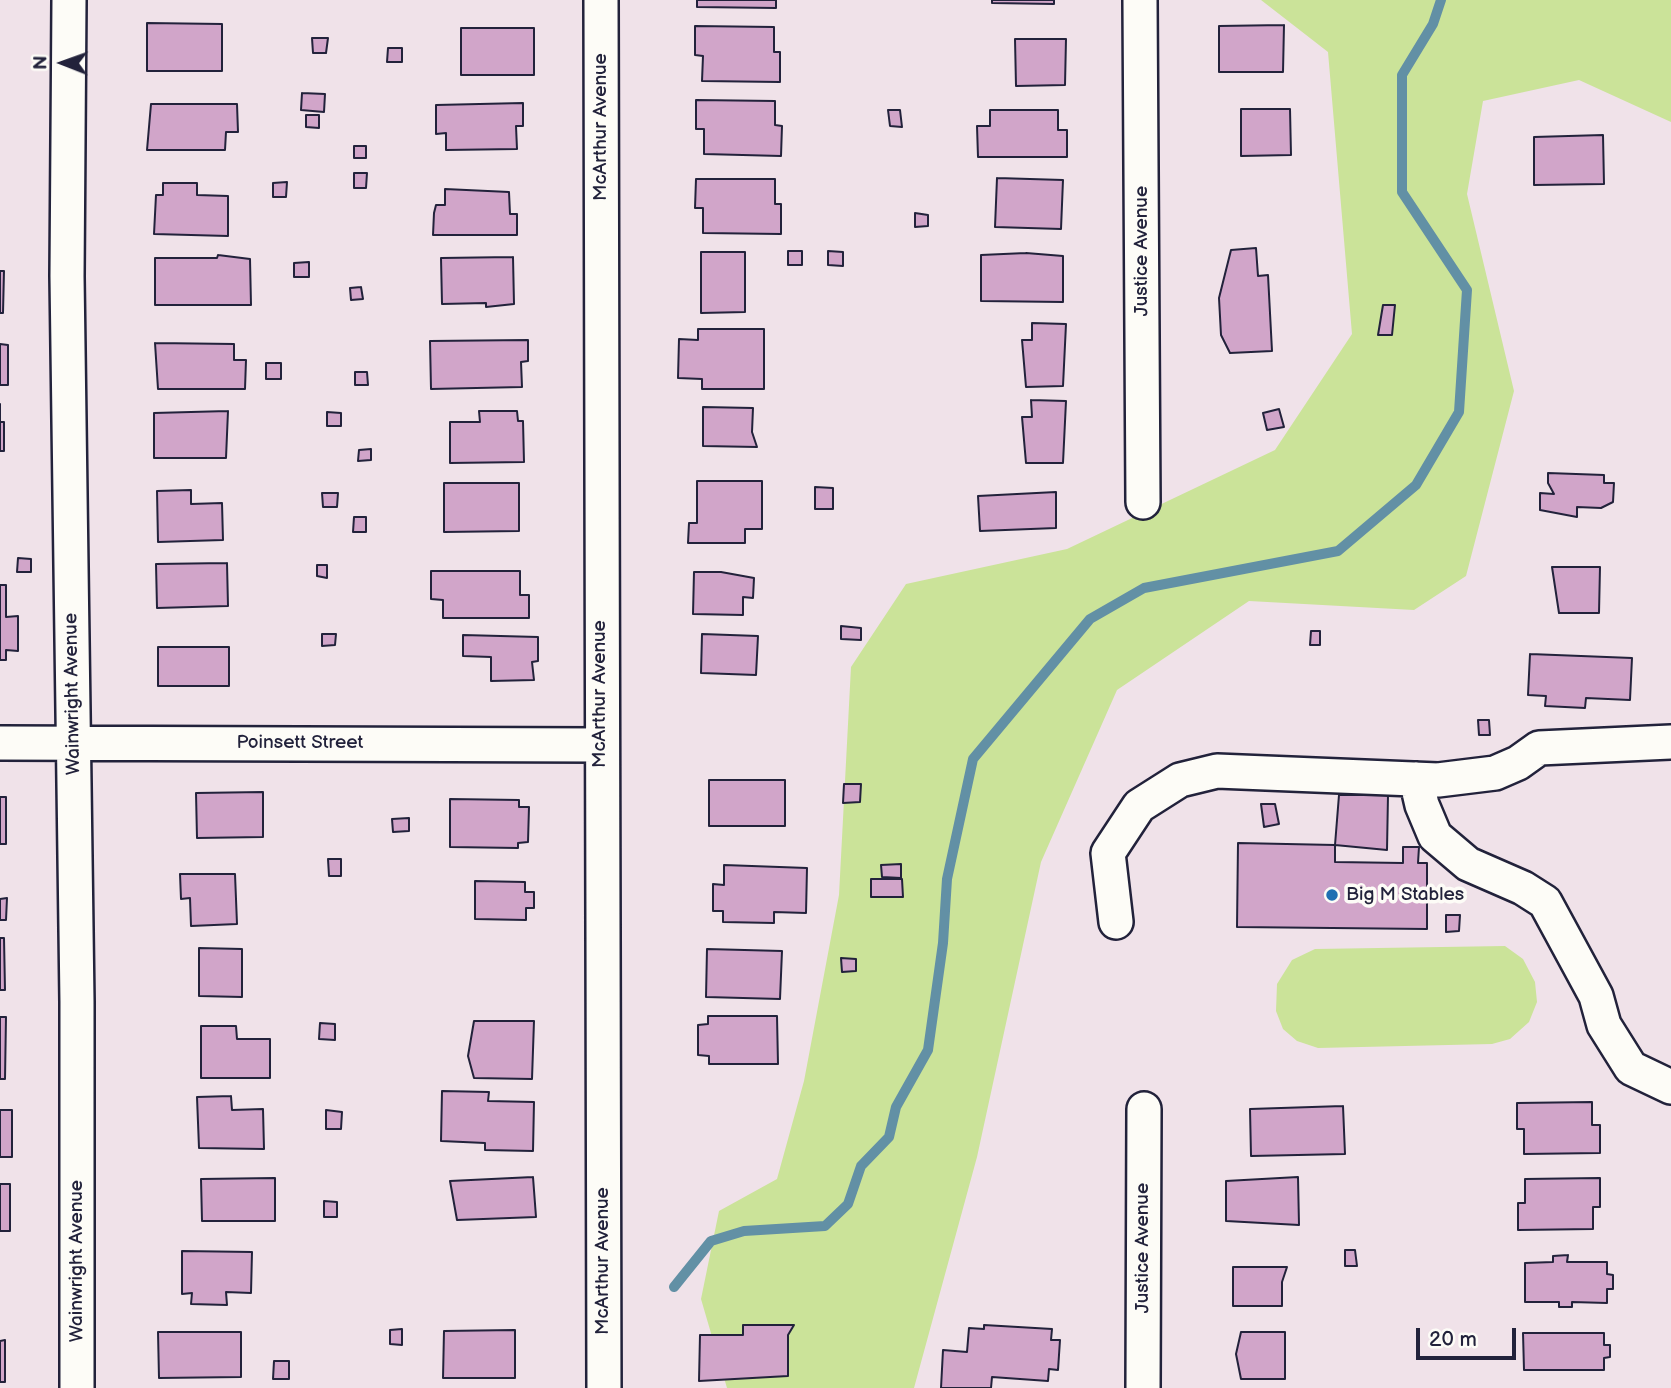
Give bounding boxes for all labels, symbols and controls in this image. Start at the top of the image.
north arrow [28,28,98,98]
street label: McArthur Avenue [590,53,612,201]
text: N [30,55,53,70]
street label: Justice Avenue [1131,186,1153,316]
street label: Wainwright Avenue [60,613,86,775]
street label: McArthur Avenue [589,620,611,768]
street label: Poinsett Street [237,732,363,754]
place label: Big M Stables [1346,884,1464,906]
marker: Big M Stables [1324,887,1340,903]
street label: Wainwright Avenue [66,1180,88,1342]
street label: Justice Avenue [1132,1183,1154,1313]
street label: McArthur Avenue [592,1187,614,1335]
scale bar [1419,1314,1519,1358]
text: 20 m [1429,1327,1477,1352]

